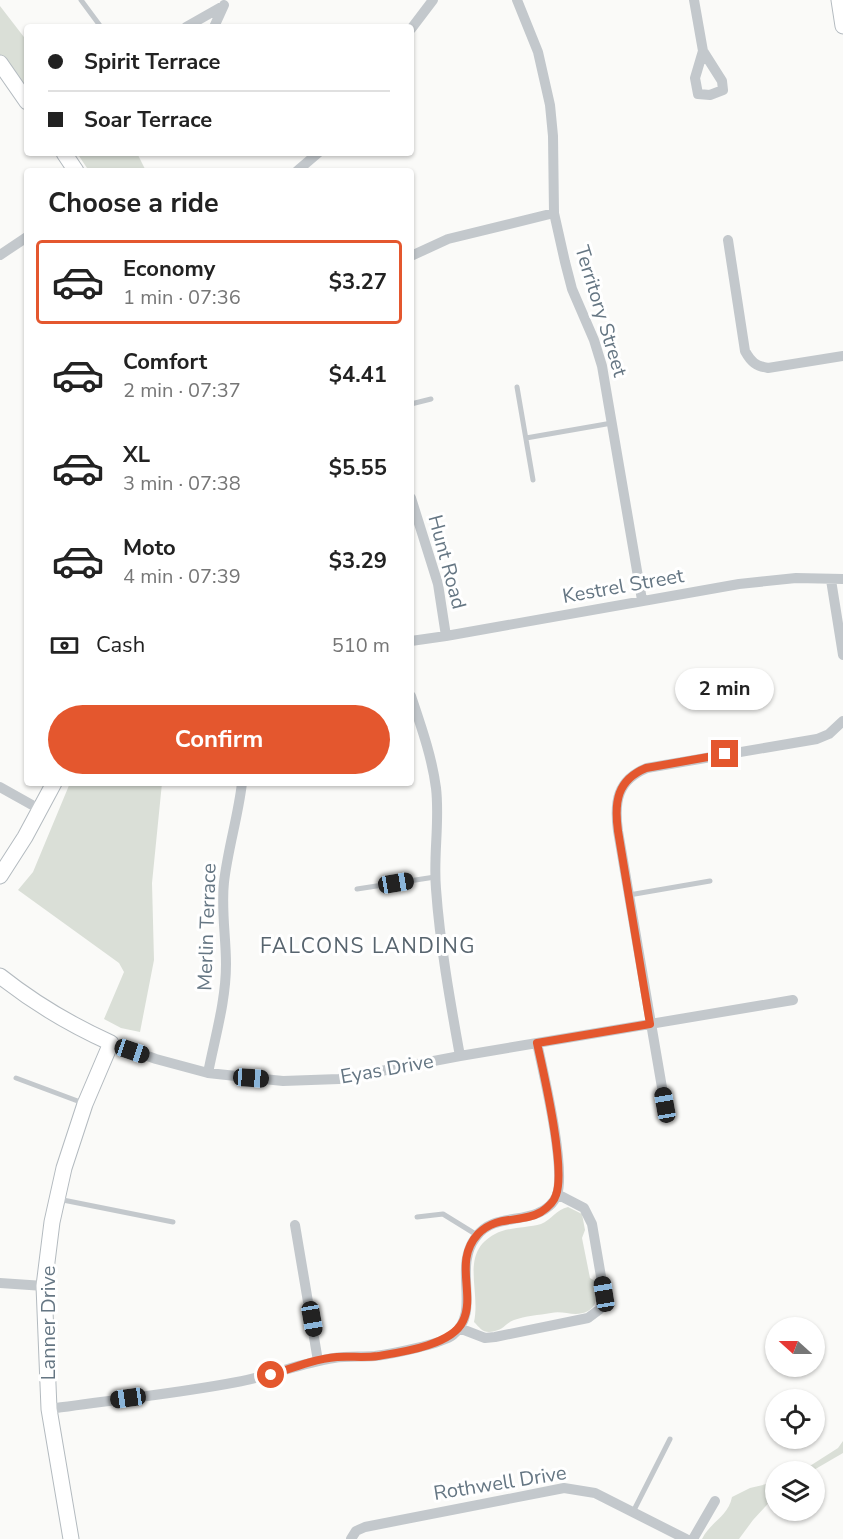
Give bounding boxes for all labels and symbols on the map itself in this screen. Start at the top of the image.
street label: Territory Street [568,242,634,381]
street label: Hunt Road [421,512,473,612]
street label: Kestrel Street [560,562,687,610]
callout: 2 min [676,667,774,709]
route end [711,740,738,767]
street label: Merlin Terrace [191,863,223,991]
car [377,871,415,895]
district label: FALCONS LANDING [260,932,476,960]
car [112,1037,152,1065]
street label: Eyas Drive [338,1048,436,1090]
car [232,1068,270,1088]
car [653,1086,677,1124]
street label: Lanner Drive [35,1266,62,1380]
car [592,1275,616,1313]
car [300,1300,324,1338]
north arrow [765,1317,825,1377]
route start [257,1361,284,1388]
car [109,1387,147,1409]
street label: Rothwell Drive [432,1459,568,1507]

